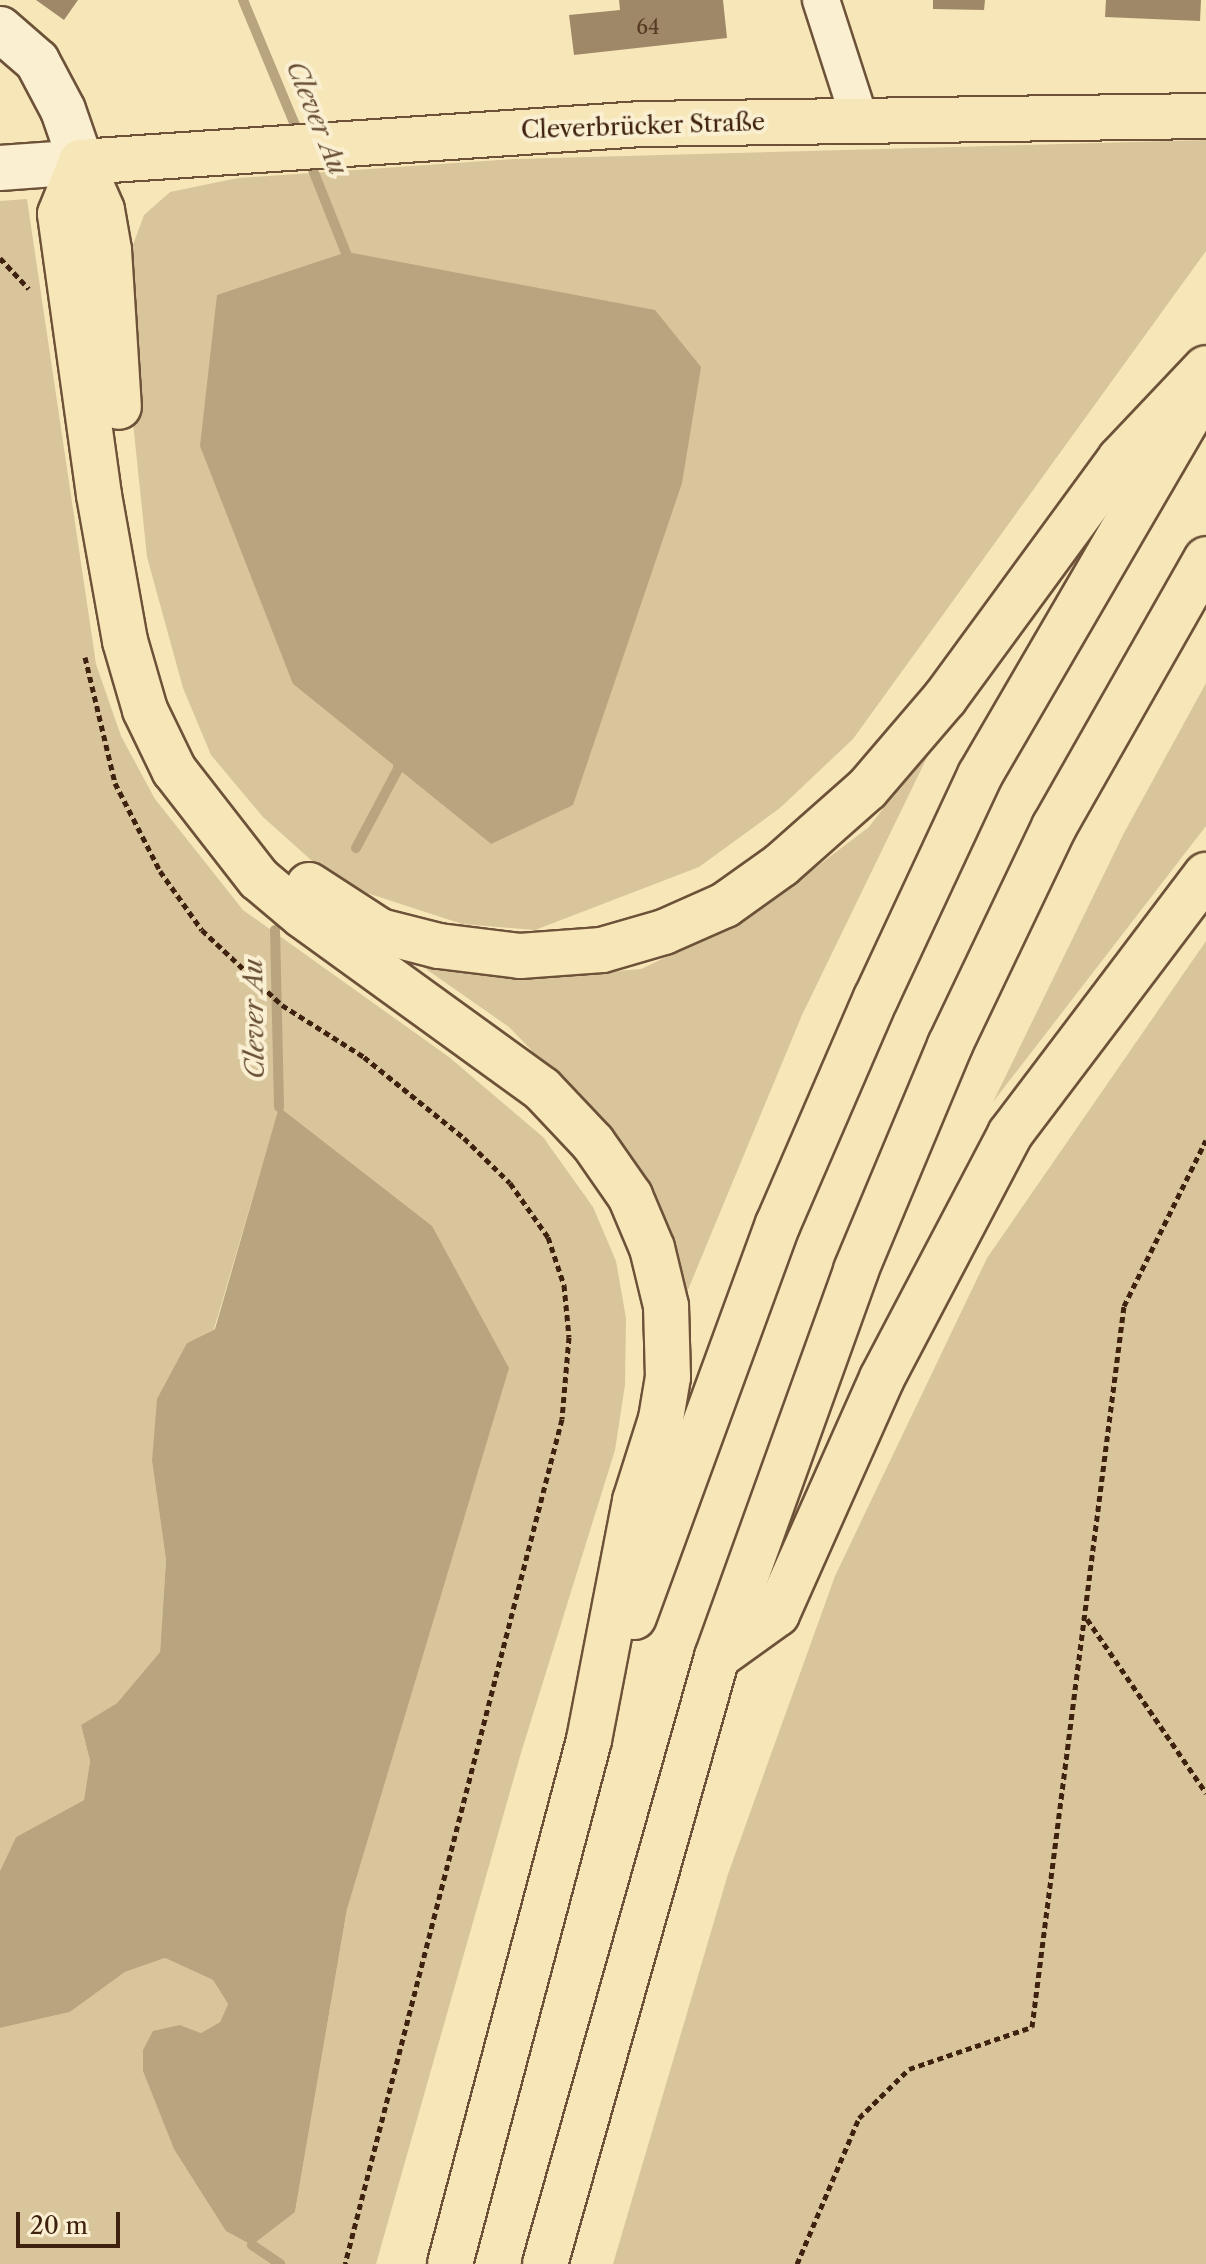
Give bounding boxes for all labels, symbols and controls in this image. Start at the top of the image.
house number: 64 [636,15,660,39]
water label: Clever Au [279,57,353,179]
street label: Cleverbrücker Straße [520,107,766,145]
water label: Clever Au [238,959,272,1079]
scale bar [20,2196,124,2246]
text: 20 m [30,2211,88,2240]

